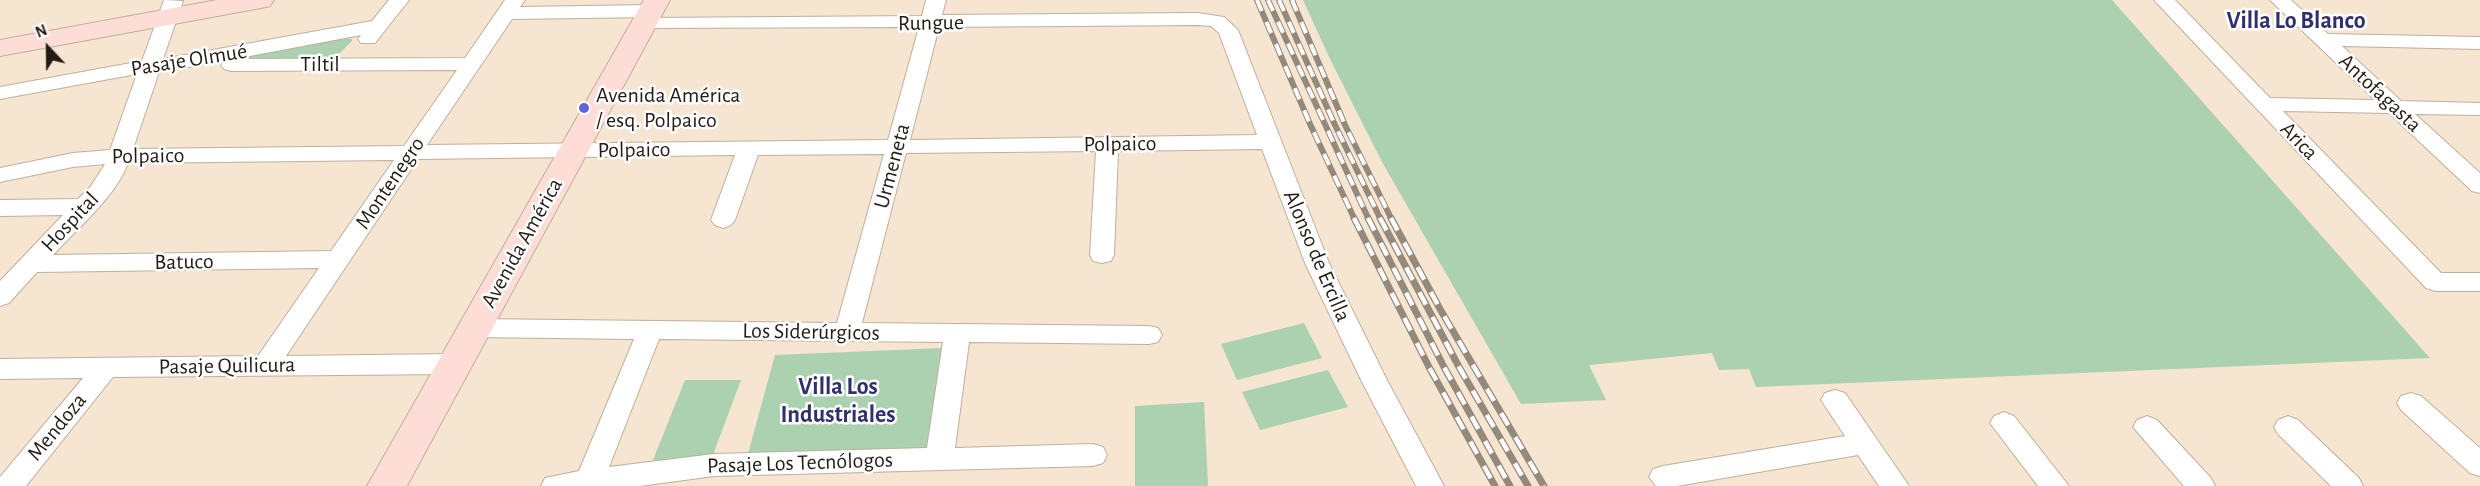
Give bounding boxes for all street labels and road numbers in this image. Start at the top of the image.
street label: Rungue [898,9,964,37]
street label: Pasaje Olmué [129,38,249,82]
street label: Antofagasta [2333,48,2427,138]
street label: Tiltil [300,51,340,77]
street label: Arica [2274,116,2324,166]
street label: Urmeneta [868,121,916,211]
street label: Polpaico [1083,130,1157,158]
street label: Montenegro [350,132,430,234]
street label: Polpaico [597,136,671,164]
street label: Polpaico [111,142,185,170]
street label: Avenida América [475,173,569,313]
street label: Hospital [36,186,104,258]
street label: Alonso de Ercilla [1277,186,1357,326]
street label: Batuco [154,248,214,276]
street label: Los Siderúrgicos [742,318,880,346]
street label: Pasaje Quilicura [158,352,296,380]
street label: Mendoza [22,388,92,466]
street label: Pasaje Los Tecnólogos [707,447,893,479]

